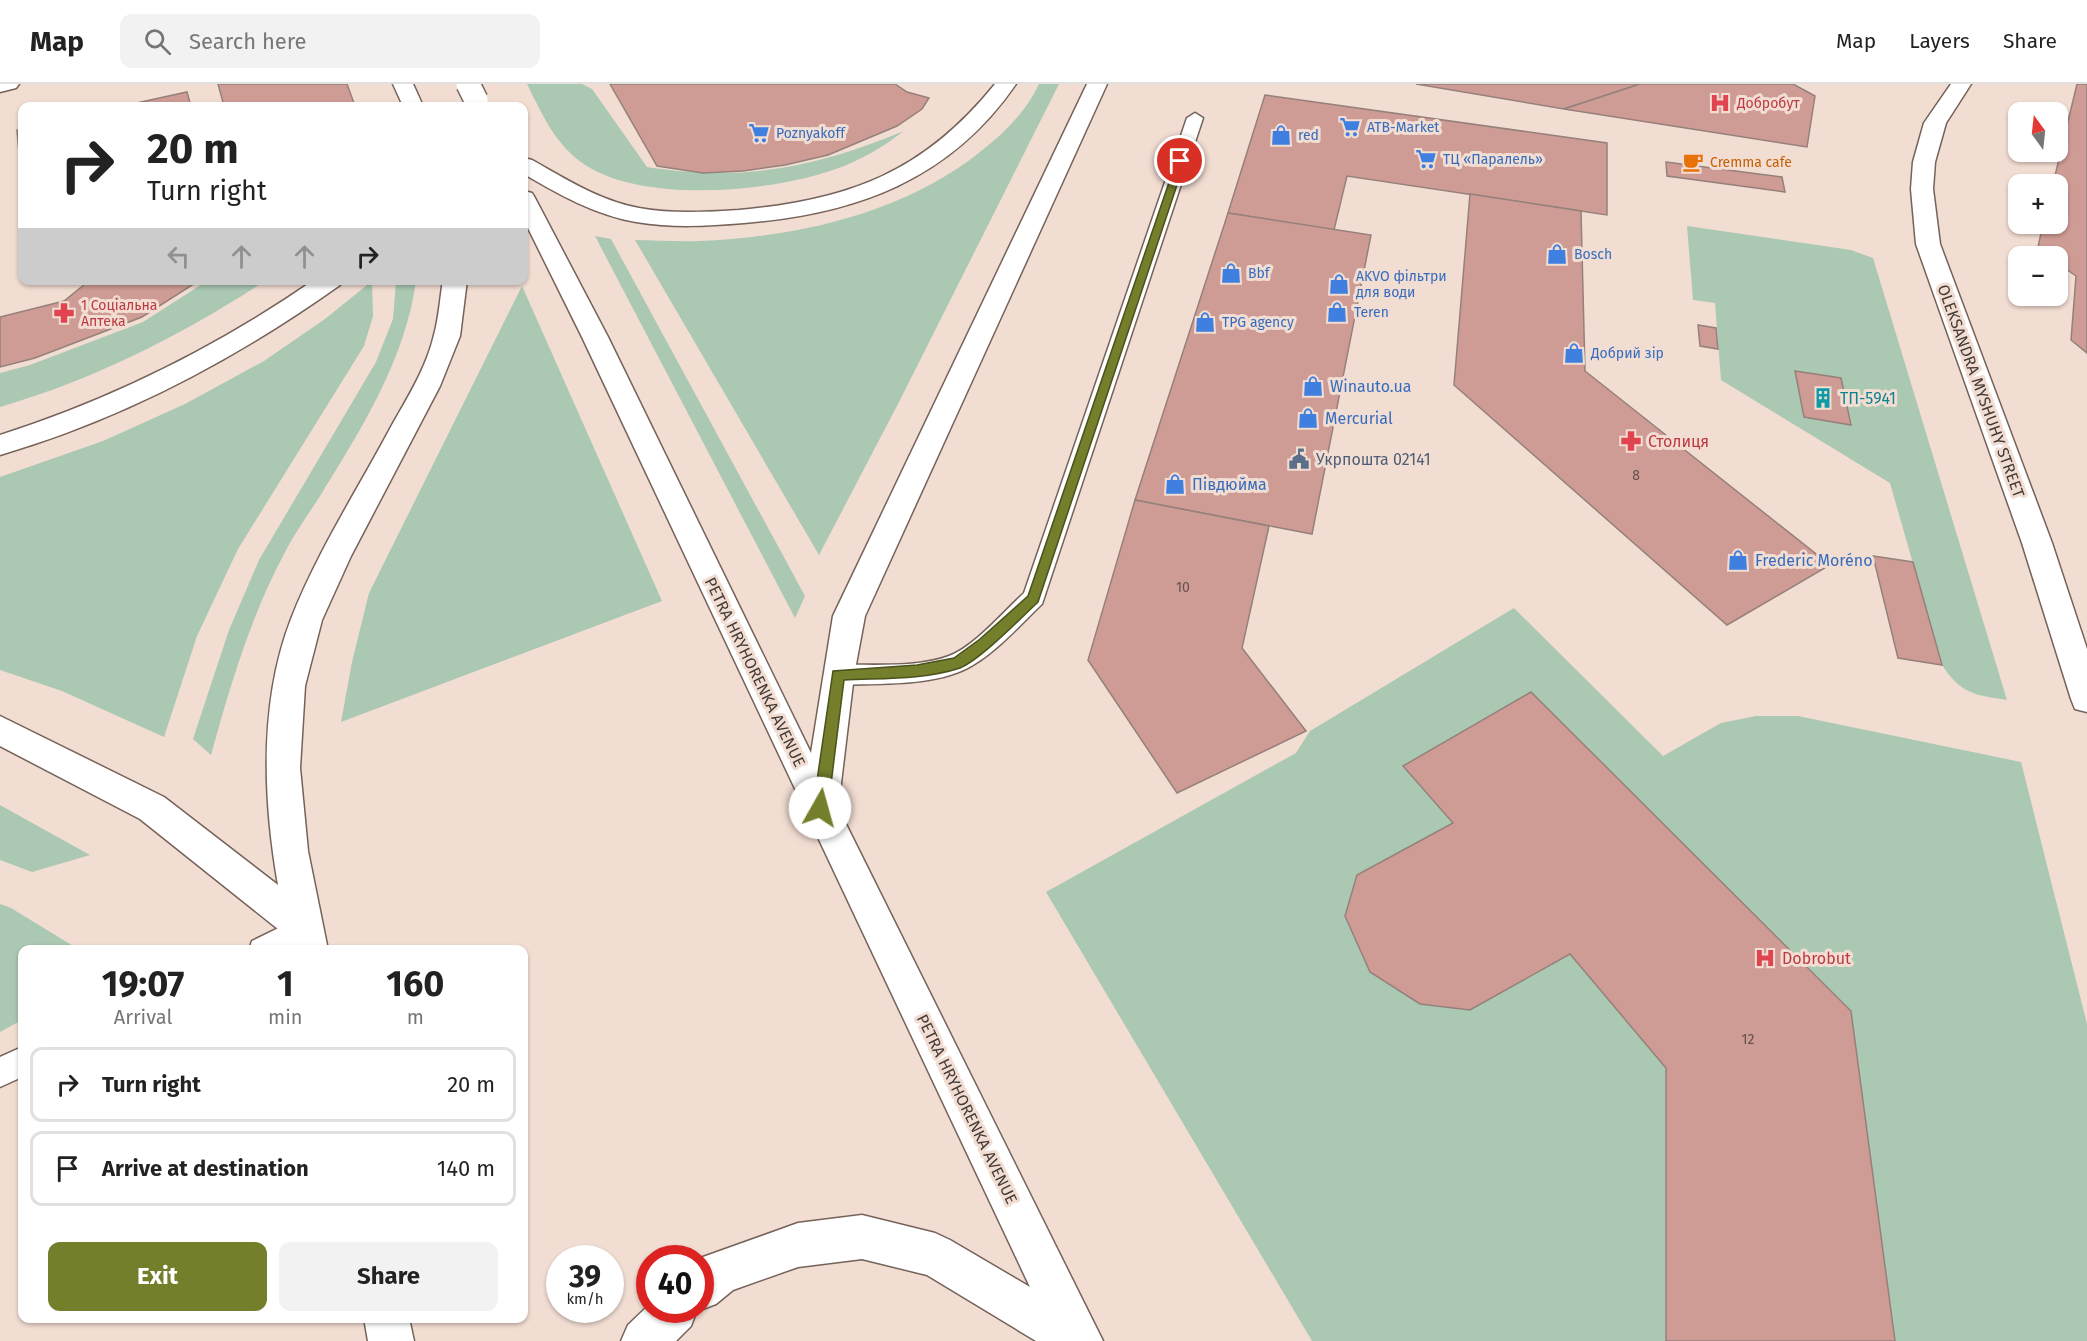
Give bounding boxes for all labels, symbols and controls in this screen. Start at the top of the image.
search box [120,14,540,68]
text: Map [30,25,84,58]
icon: search [141,25,174,58]
text: Search here [189,28,307,55]
text: Map [1836,28,1876,54]
text: Layers [1909,28,1970,54]
text: Share [2003,28,2057,54]
hospital icon: Добробут [1708,91,1732,115]
place label: Добробут [1736,95,1800,112]
north arrow [2008,102,2068,162]
map controls [2008,102,2068,306]
supermarket icon: ATB-Market [1338,115,1362,139]
place label: ATB-Market [1367,119,1440,136]
supermarket icon: Poznyakoff [747,121,771,145]
shop icon: red [1269,123,1293,147]
text: 20 m [147,124,239,174]
place label: Poznyakoff [776,125,846,142]
icon: right [48,126,126,204]
place label: red [1298,127,1319,144]
pin [1154,135,1205,186]
icon: arrive [1163,144,1196,177]
supermarket icon: ТЦ «Паралель» [1414,147,1438,171]
cafe icon: Cremma cafe [1681,150,1705,174]
place label: ТЦ «Паралель» [1443,151,1543,168]
place label: Cremma cafe [1710,154,1792,171]
button: + [2008,174,2068,234]
text: Turn right [147,175,267,207]
icon: left [162,240,195,273]
icon: ahead [225,240,258,273]
icon: ahead [288,240,321,273]
icon: right [351,240,384,273]
shop icon: Bosch [1545,242,1569,266]
place label: Bosch [1574,246,1612,263]
button: − [2008,246,2068,306]
shop icon: Bbf [1219,261,1243,285]
place label: Bbf [1248,265,1271,282]
place label: AKVO фільтри для води [1356,268,1447,301]
shop icon: AKVO фільтри для води [1327,272,1351,296]
street label: OLEKSANDRA MYSHUHY STREET [1934,282,2029,501]
place label: 1 Соціальна Аптека [81,297,157,330]
shop icon: Teren [1325,300,1349,324]
pharmacy icon: 1 Соціальна Аптека [52,301,76,325]
place label: Teren [1354,304,1389,321]
shop icon: TPG agency [1193,310,1217,334]
place label: TPG agency [1222,314,1294,331]
shop icon: Добрий зір [1562,341,1586,365]
place label: Добрий зір [1590,345,1664,362]
shop icon: Winauto.ua [1301,374,1325,398]
place label: Winauto.ua [1330,377,1412,396]
building icon: ТП-5941 [1811,386,1835,410]
place label: ТП-5941 [1840,389,1896,408]
shop icon: Mercurial [1296,406,1320,430]
place label: Mercurial [1325,409,1393,428]
pharmacy icon: Столиця [1619,429,1643,453]
place label: Столиця [1648,432,1709,451]
public building icon: Укрпошта 02141 [1287,447,1311,471]
place label: Укрпошта 02141 [1316,450,1431,469]
house number: 8 [1632,467,1640,484]
shop icon: Півдюйма [1163,472,1187,496]
place label: Півдюйма [1192,475,1267,494]
shop icon: Frederic Moréno [1726,548,1750,572]
place label: Frederic Moréno [1755,551,1873,570]
street label: PETRA HRYHORENKA AVENUE [701,574,809,770]
house number: 10 [1176,579,1190,596]
position arrow [788,776,852,840]
hospital icon: Dobrobut [1753,946,1777,970]
place label: Dobrobut [1782,949,1851,968]
text: 19:07 [102,962,184,1006]
text: 1 [277,962,294,1006]
text: 160 [386,962,444,1006]
text: Arrival [114,1005,172,1029]
text: min [268,1005,303,1029]
text: m [407,1005,424,1029]
street label: PETRA HRYHORENKA AVENUE [913,1011,1021,1207]
house number: 12 [1742,1031,1755,1048]
icon: right [51,1068,84,1101]
text: Turn right [102,1071,201,1098]
text: 20 m [447,1071,495,1098]
icon: arrive [51,1152,84,1185]
text: Arrive at destination [102,1155,309,1182]
text: 140 m [437,1155,495,1182]
button: Exit [48,1242,267,1311]
button: Share [279,1242,498,1311]
speed limit sign: 40 [636,1245,714,1323]
text: 39 [569,1259,601,1295]
text: km/h [566,1290,604,1308]

